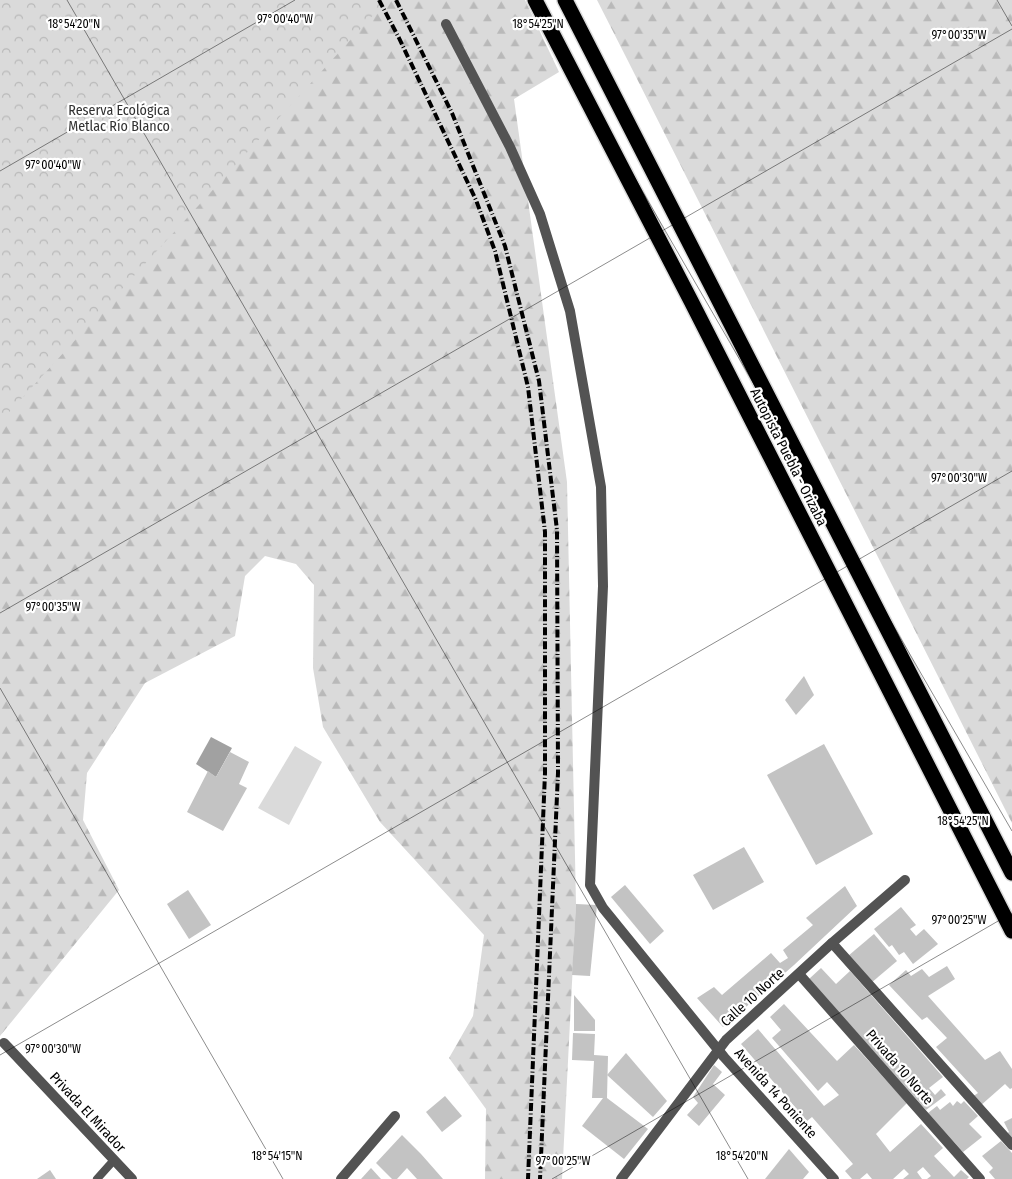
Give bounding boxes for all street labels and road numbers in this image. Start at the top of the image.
street label: Autopista Puebla - Orizaba [746,385,831,529]
street label: Calle 10 Norte [717,964,788,1030]
street label: Privada 10 Norte [862,1026,937,1108]
street label: Avenida 14 Poniente [731,1045,821,1142]
street label: Privada El Mirador [46,1069,129,1156]

